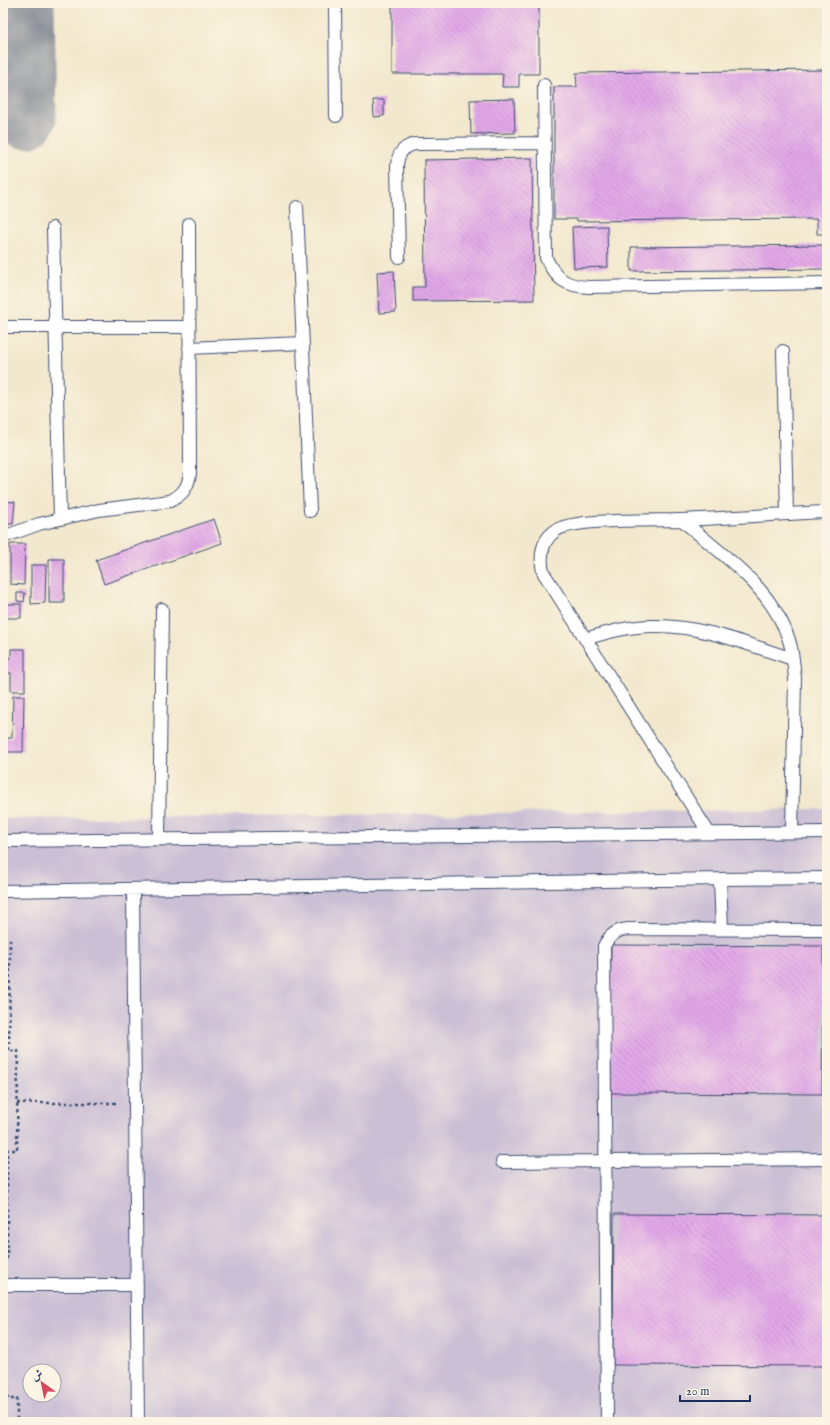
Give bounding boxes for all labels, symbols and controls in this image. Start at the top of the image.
north arrow [22,1363,62,1403]
text: ش [29,1367,46,1384]
scale bar [680,1377,750,1403]
text: 20 m [686,1384,709,1399]

